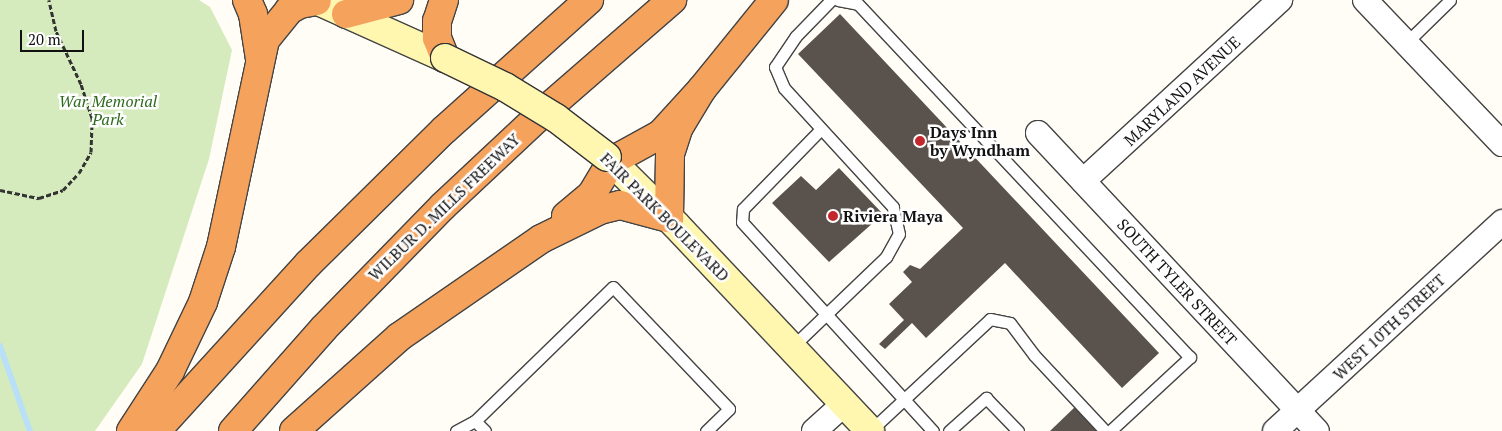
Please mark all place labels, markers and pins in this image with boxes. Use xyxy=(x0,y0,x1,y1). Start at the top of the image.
place label: Days Inn by Wyndham xyxy=(930,122,1030,160)
marker: Days Inn by Wyndham xyxy=(914,135,926,147)
place label: Riviera Maya xyxy=(843,206,943,226)
marker: Riviera Maya xyxy=(827,210,839,222)

